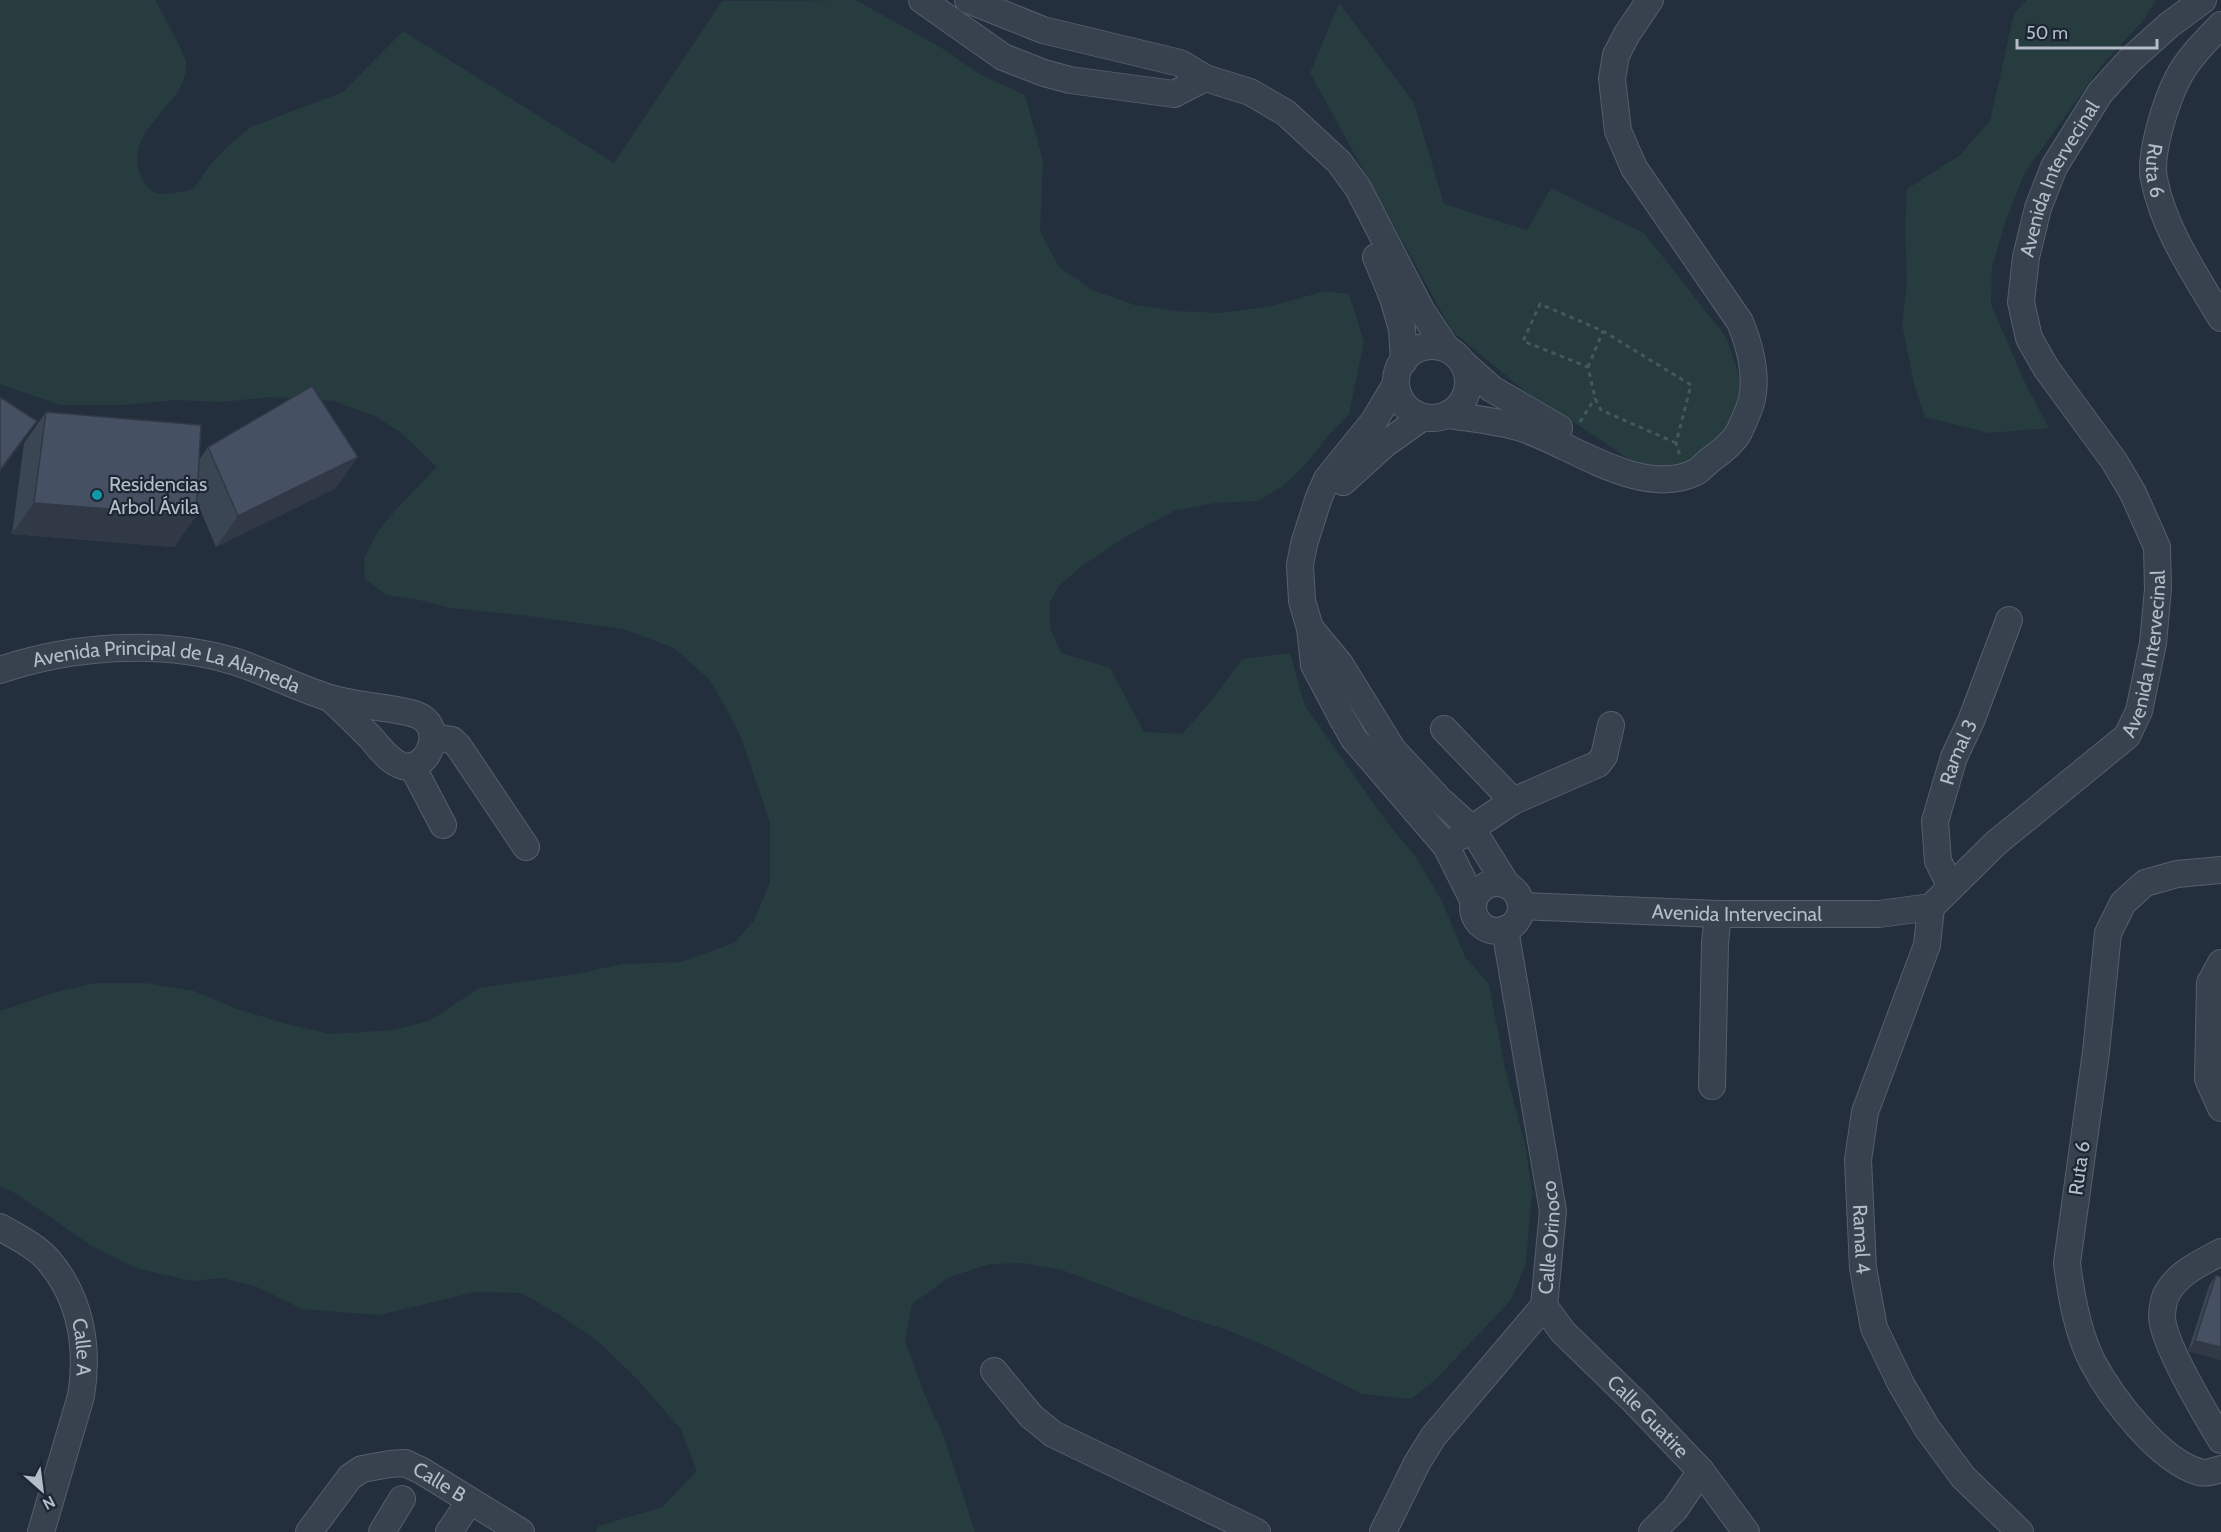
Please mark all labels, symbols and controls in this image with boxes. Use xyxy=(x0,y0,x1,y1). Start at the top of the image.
scale bar xyxy=(2017,12,2156,50)
text: 50 m xyxy=(2026,22,2068,44)
street label: Avenida Intervecinal xyxy=(2014,96,2105,260)
street label: Ruta 6 xyxy=(2141,142,2170,200)
place label: Residencias Arbol Ávila xyxy=(109,472,207,519)
marker: Residencias Arbol Ávila xyxy=(90,488,104,502)
street label: Avenida Intervecinal xyxy=(2116,570,2170,741)
street label: Avenida Principal de La Alameda xyxy=(30,636,304,698)
street label: Ramal 3 xyxy=(1934,715,1982,788)
street label: Avenida Intervecinal xyxy=(1651,899,1822,926)
street label: Ruta 6 xyxy=(2063,1139,2095,1197)
street label: Calle Orinoco xyxy=(1533,1179,1565,1295)
street label: Ramal 4 xyxy=(1848,1204,1876,1276)
street label: Calle A xyxy=(67,1316,96,1377)
street label: Calle Guatire xyxy=(1602,1370,1694,1463)
street label: Calle B xyxy=(409,1457,471,1507)
north arrow xyxy=(12,1460,72,1520)
text: N xyxy=(39,1492,58,1514)

